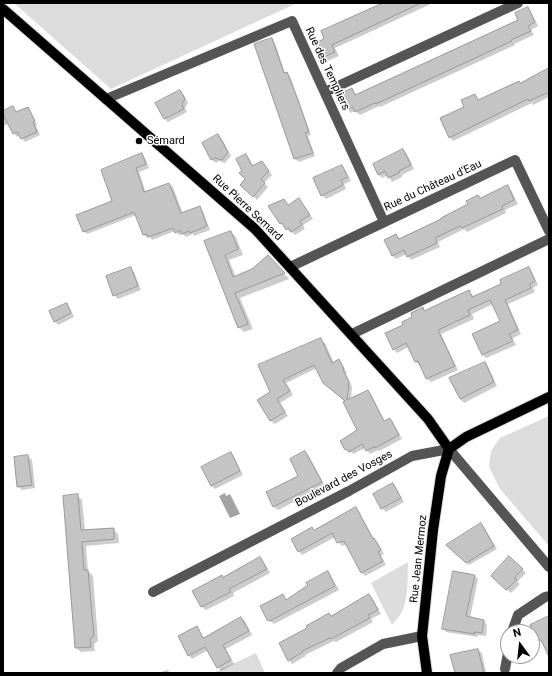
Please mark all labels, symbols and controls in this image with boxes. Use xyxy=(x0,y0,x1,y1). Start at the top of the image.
street label: Rue des Templiers xyxy=(302,25,352,113)
place label: Sémard xyxy=(147,134,185,148)
marker: Sémard xyxy=(134,136,144,146)
street label: Rue du Château d'Eau xyxy=(382,158,484,214)
street label: Rue Pierre Semard xyxy=(209,172,285,244)
street label: Boulevard des Vosges xyxy=(293,448,395,510)
street label: Rue Jean Mermoz xyxy=(408,514,430,604)
north arrow xyxy=(500,624,540,664)
text: N xyxy=(512,626,522,640)

